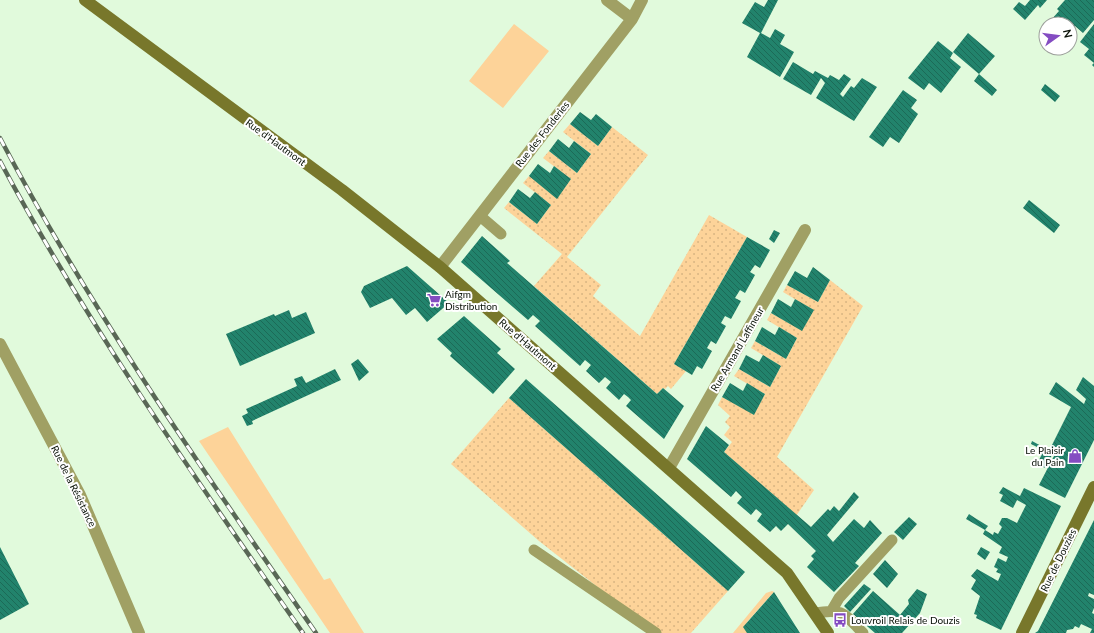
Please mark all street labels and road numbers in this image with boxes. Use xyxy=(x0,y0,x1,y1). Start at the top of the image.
street label: Rue des Fonderies xyxy=(513,99,571,169)
street label: Rue d'Hautmont xyxy=(243,116,309,168)
street label: Rue Armand Laffineur xyxy=(708,304,766,393)
street label: Rue d'Hautmont xyxy=(497,316,559,372)
street label: Rue de la Résistance xyxy=(49,443,99,529)
street label: Rue de Douzies xyxy=(1038,527,1078,593)

